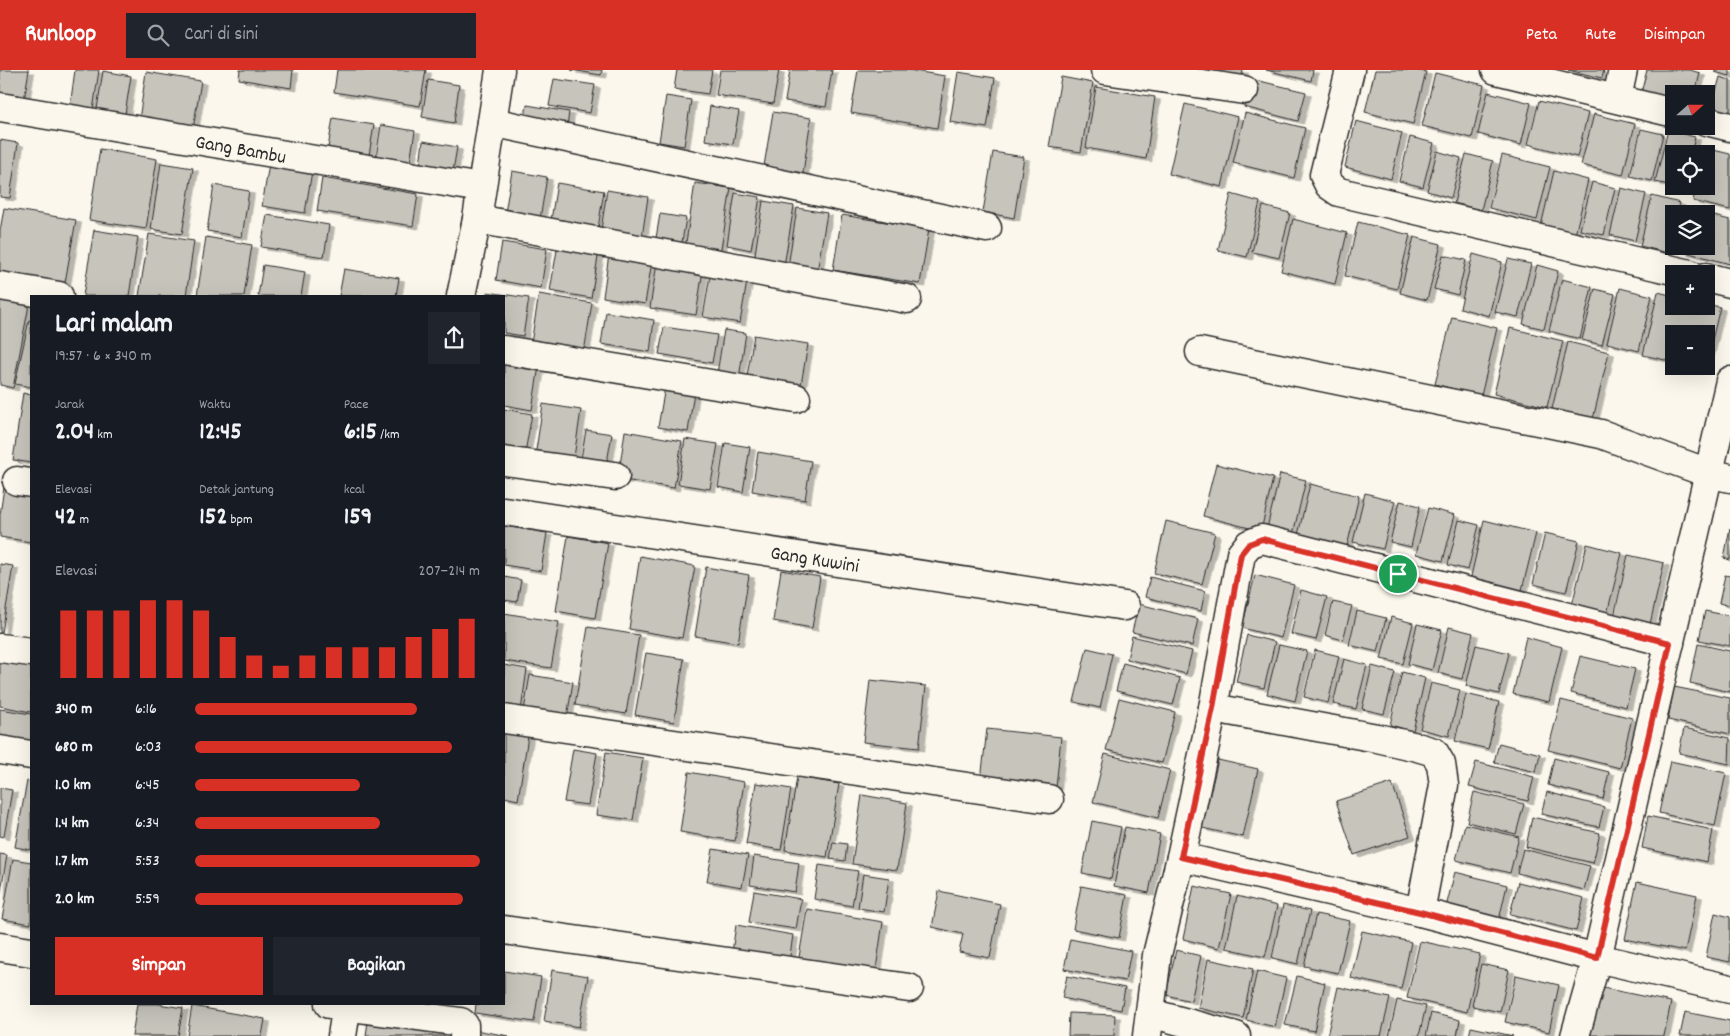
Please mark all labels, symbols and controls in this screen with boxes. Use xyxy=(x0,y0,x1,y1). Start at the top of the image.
search box xyxy=(126,13,476,58)
text: Runloop xyxy=(25,18,96,52)
icon: search xyxy=(144,21,172,49)
text: Cari di sini xyxy=(184,22,258,49)
text: Peta xyxy=(1526,23,1557,48)
text: Rute xyxy=(1585,23,1616,48)
text: Disimpan xyxy=(1644,23,1705,48)
north arrow xyxy=(1665,85,1715,135)
map controls xyxy=(1665,85,1715,375)
street label: Gang Bambu xyxy=(193,129,288,173)
button: locate xyxy=(1665,145,1715,195)
button: layers xyxy=(1665,205,1715,255)
button: + xyxy=(1665,265,1715,315)
text: Lari malam xyxy=(55,306,173,346)
button: share xyxy=(428,312,480,364)
button: − xyxy=(1665,325,1715,375)
text: 19:57 · 6 × 340 m xyxy=(55,345,152,368)
text: Jarak xyxy=(55,395,84,415)
text: Waktu xyxy=(199,395,231,415)
text: Pace xyxy=(344,395,368,415)
text: 2.04 xyxy=(55,415,94,451)
text: 12:45 xyxy=(199,415,242,451)
text: 6:15 xyxy=(344,415,377,451)
text: km xyxy=(94,425,113,445)
text: /km xyxy=(377,425,400,445)
text: Elevasi xyxy=(55,480,92,500)
text: Detak jantung xyxy=(199,480,274,500)
text: kcal xyxy=(344,480,365,500)
text: 42 xyxy=(55,500,76,536)
text: 152 xyxy=(199,500,227,536)
text: 159 xyxy=(344,500,372,536)
text: m xyxy=(76,510,89,530)
text: bpm xyxy=(227,510,253,530)
street label: Gang Kuwini xyxy=(768,540,861,582)
pin xyxy=(1377,553,1419,595)
text: Elevasi xyxy=(55,560,97,583)
text: 207–214 m xyxy=(418,560,480,583)
icon: arrive xyxy=(1384,560,1412,588)
text: 340 m xyxy=(55,698,92,721)
text: 6:16 xyxy=(135,698,157,721)
text: 680 m xyxy=(55,736,93,759)
text: 6:03 xyxy=(135,736,161,759)
text: 1.0 km xyxy=(55,774,91,797)
text: 6:45 xyxy=(135,774,160,797)
text: 1.4 km xyxy=(55,812,89,835)
text: 6:34 xyxy=(135,812,159,835)
text: 1.7 km xyxy=(55,850,89,873)
text: 5:53 xyxy=(135,850,160,873)
text: 2.0 km xyxy=(55,888,95,911)
text: 5:59 xyxy=(135,888,160,911)
button: Simpan xyxy=(55,937,263,995)
button: Bagikan xyxy=(273,937,480,995)

